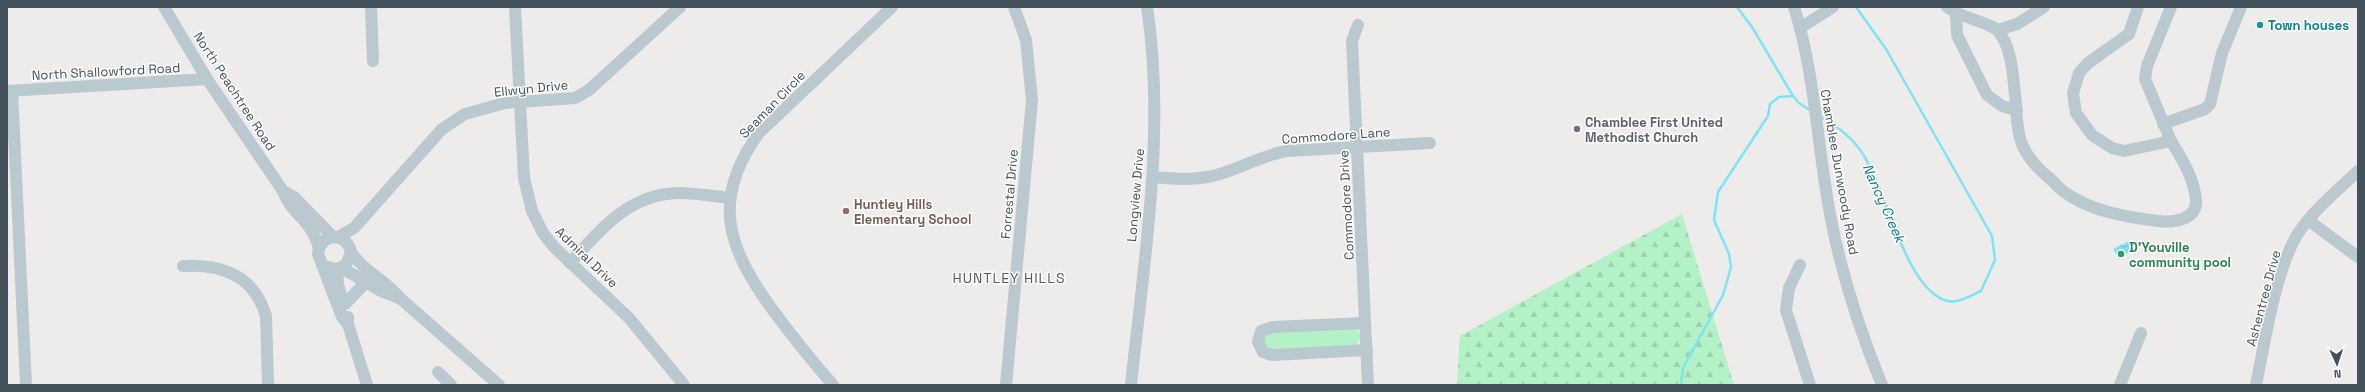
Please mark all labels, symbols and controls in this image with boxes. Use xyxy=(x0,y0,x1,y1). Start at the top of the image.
place label: Town houses xyxy=(2268,17,2349,34)
marker: Town houses xyxy=(2255,20,2265,30)
street label: North Peachtree Road xyxy=(190,29,279,154)
street label: North Shallowford Road xyxy=(31,59,181,84)
street label: Seaman Circle xyxy=(736,67,809,142)
street label: Ellwyn Drive xyxy=(493,76,569,101)
street label: Chamblee Dunwoody Road xyxy=(1817,88,1862,256)
place label: Chamblee First United Methodist Church xyxy=(1585,114,1723,146)
street label: Commodore Lane xyxy=(1281,123,1391,148)
marker: Chamblee First United Methodist Church xyxy=(1572,124,1582,134)
street label: Longview Drive xyxy=(1123,147,1148,243)
street label: Forrestal Drive xyxy=(997,148,1022,240)
street label: Commodore Drive xyxy=(1335,150,1358,260)
water label: Nancy Creek xyxy=(1859,161,1910,247)
place label: Huntley Hills Elementary School xyxy=(854,196,971,228)
marker: Huntley Hills Elementary School xyxy=(841,206,851,216)
street label: Admiral Drive xyxy=(552,223,622,292)
place label: D'Youville community pool xyxy=(2129,239,2231,271)
street label: Ashentree Drive xyxy=(2242,248,2285,348)
marker: D'Youville community pool xyxy=(2116,249,2126,259)
district label: HUNTLEY HILLS xyxy=(953,269,1066,287)
north arrow xyxy=(2317,344,2357,384)
text: N xyxy=(2333,367,2342,381)

